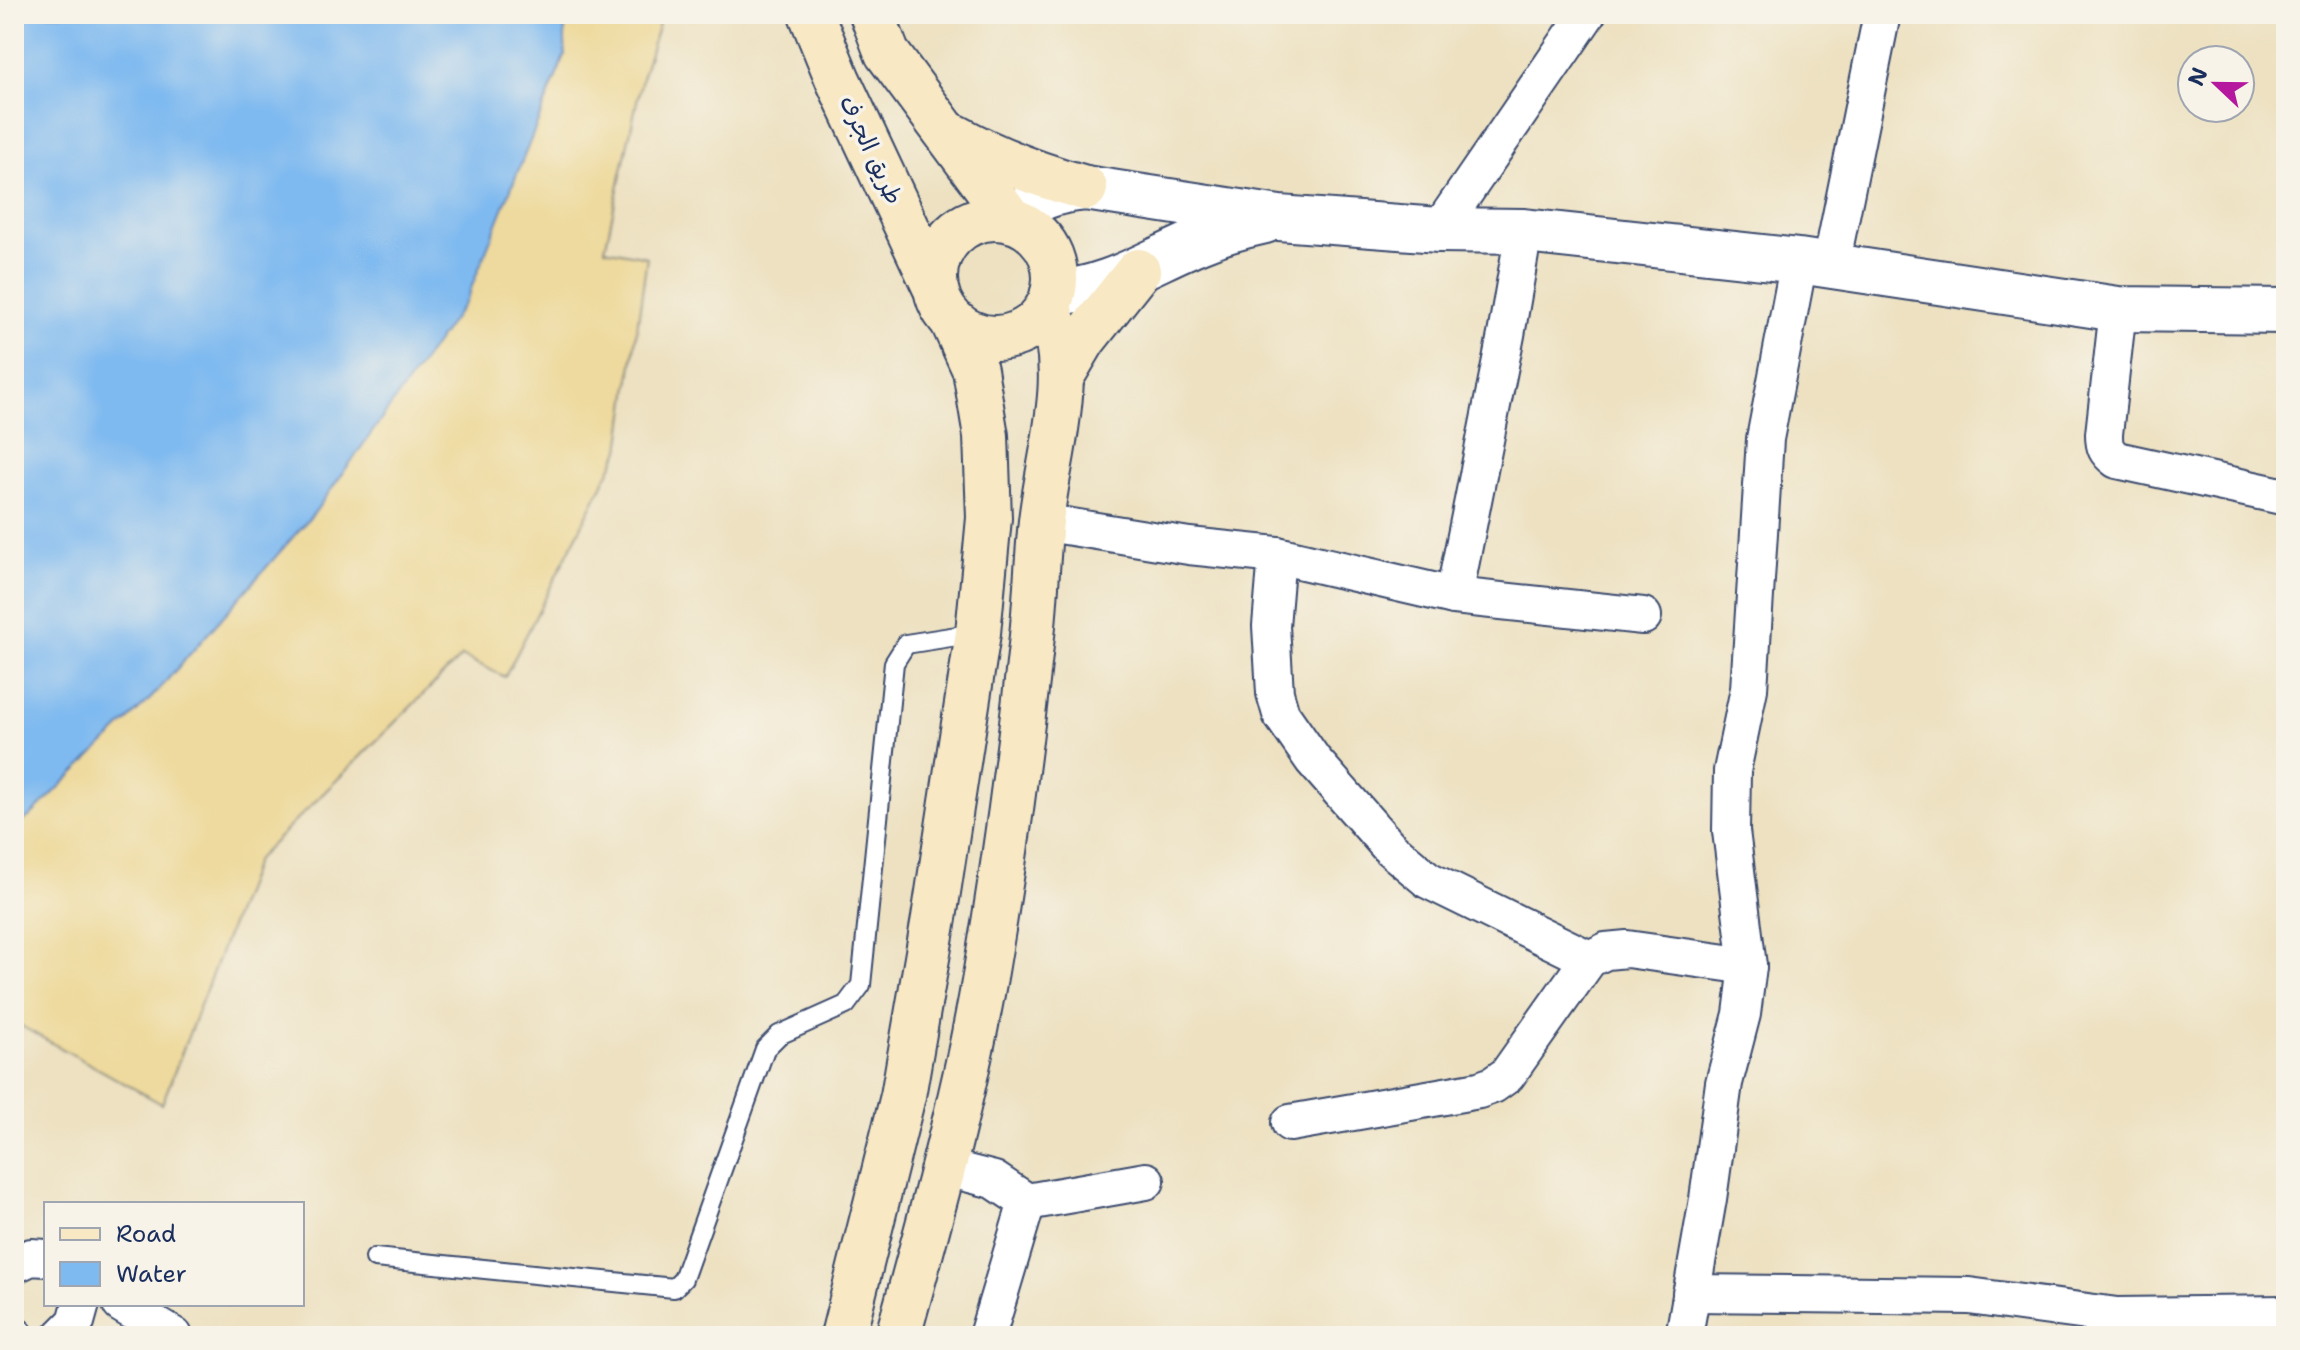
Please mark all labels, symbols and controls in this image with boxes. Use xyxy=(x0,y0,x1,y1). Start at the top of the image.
north arrow xyxy=(2176,44,2256,124)
text: N xyxy=(2181,63,2215,90)
street label: طريق الجرف xyxy=(832,90,910,210)
legend xyxy=(44,1202,304,1306)
text: Road xyxy=(116,1218,176,1250)
text: Water xyxy=(116,1258,187,1290)

